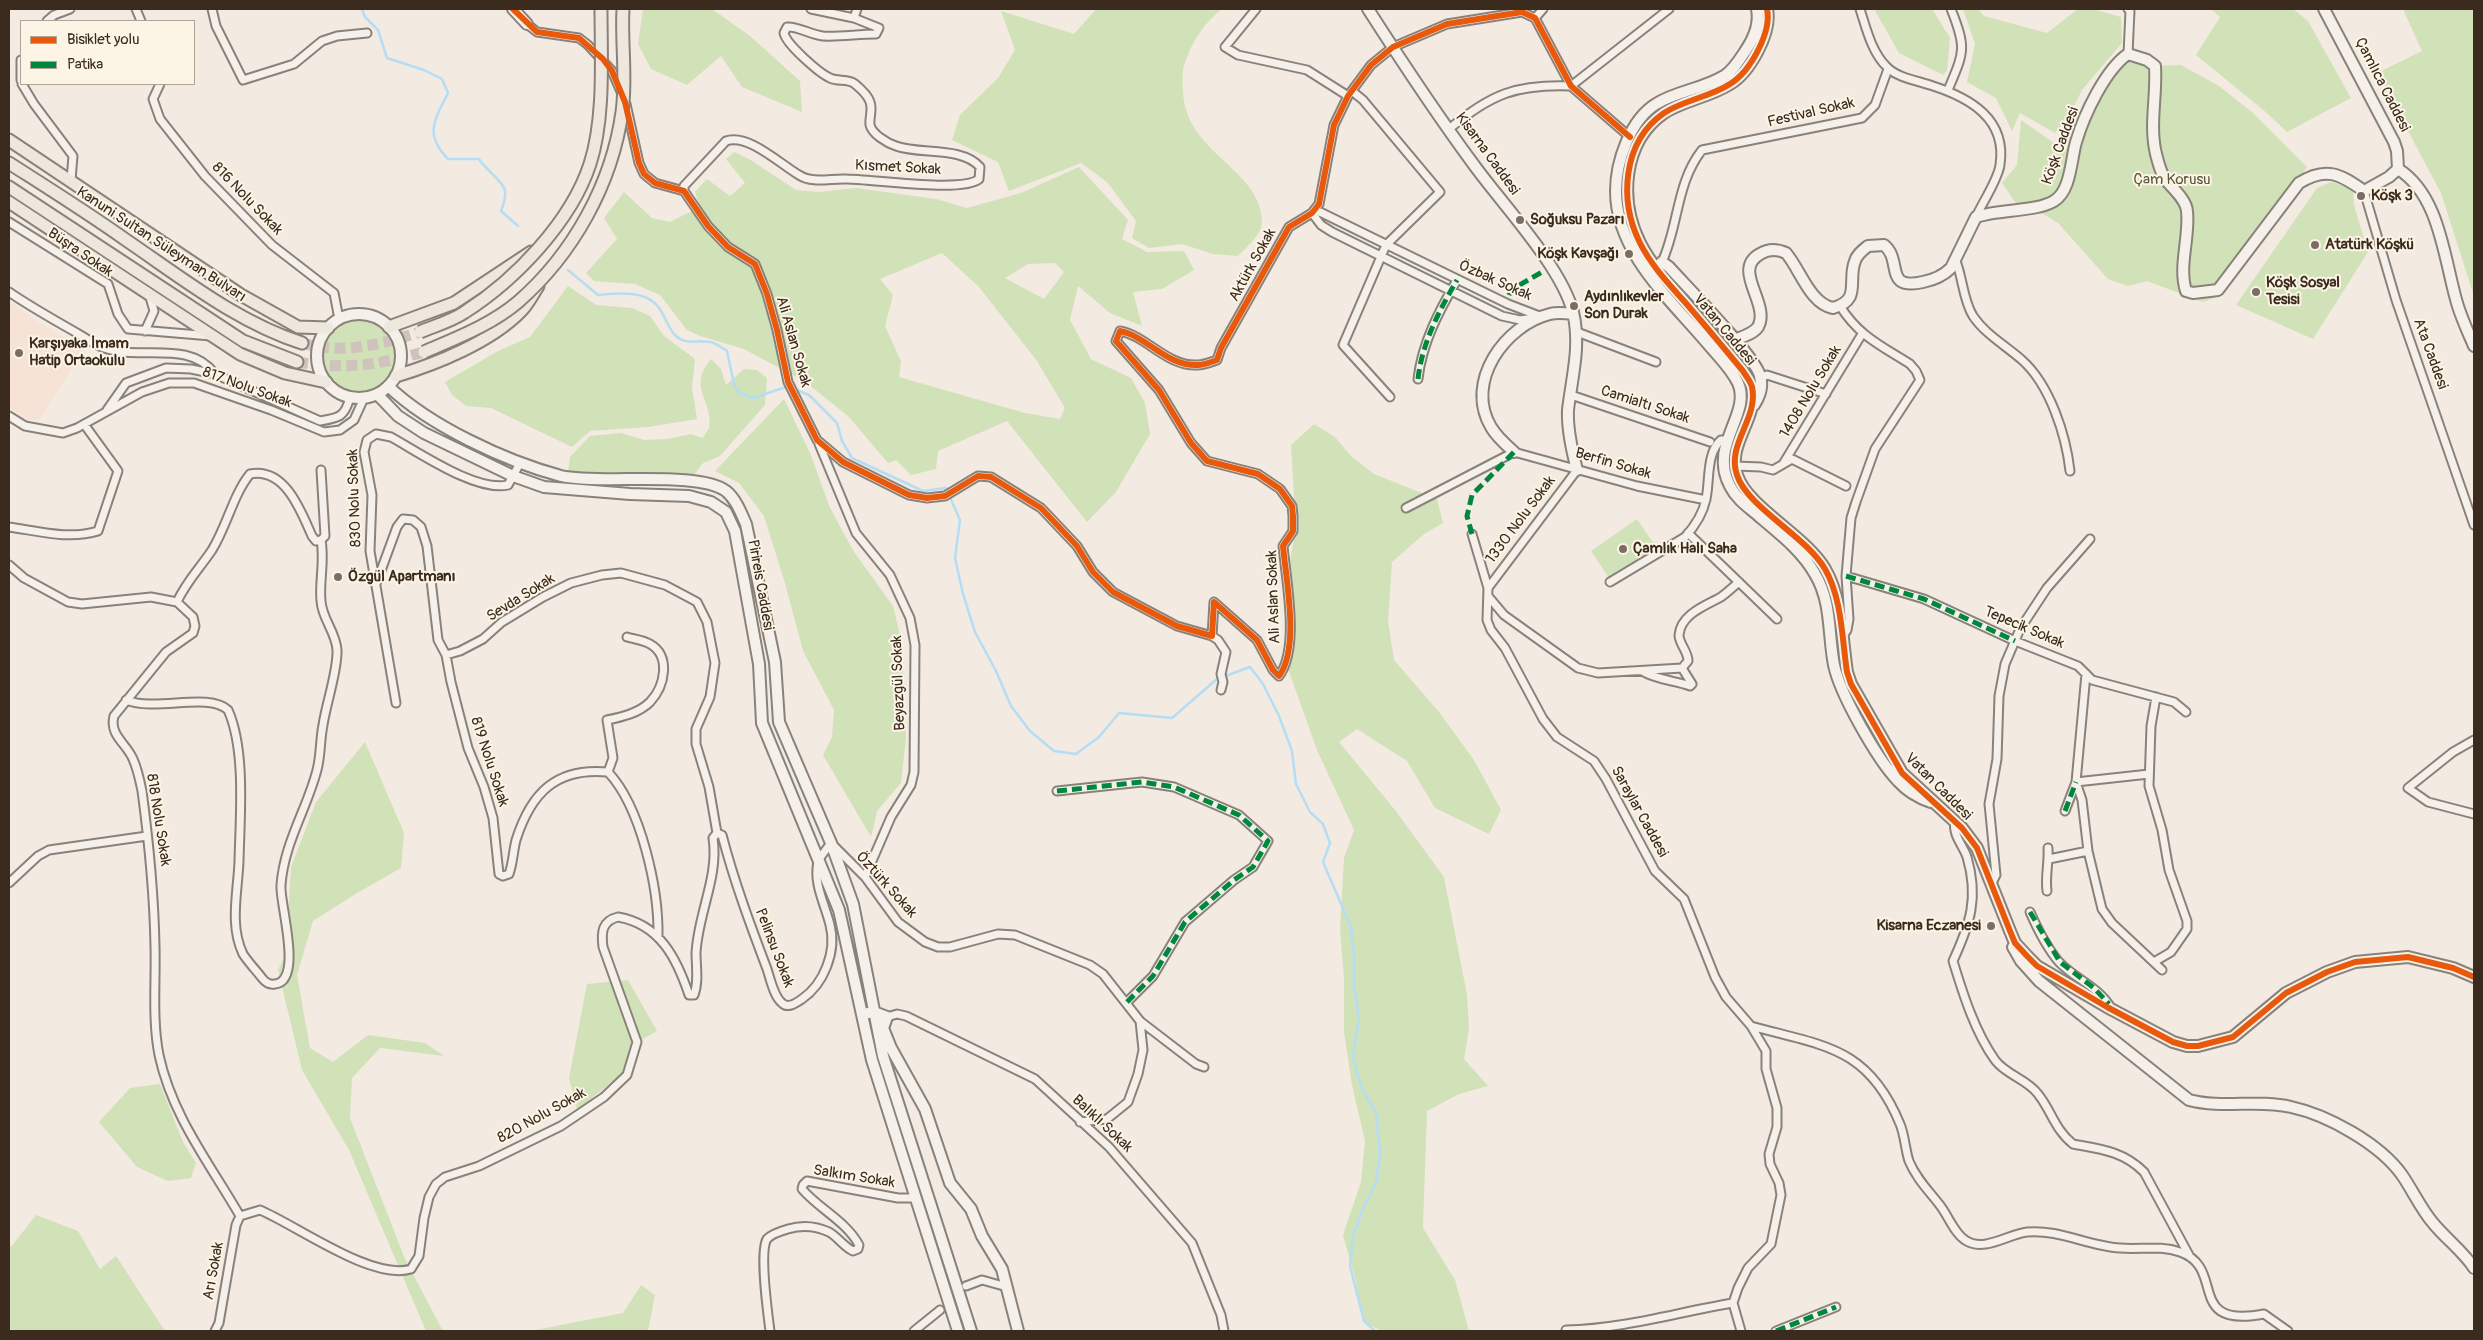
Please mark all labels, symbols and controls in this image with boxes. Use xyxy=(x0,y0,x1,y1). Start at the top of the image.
legend xyxy=(20,20,195,85)
text: Bisiklet yolu xyxy=(67,30,140,49)
street label: Çamlıca Caddesi xyxy=(2351,35,2413,135)
text: Patika xyxy=(67,55,103,74)
street label: Festival Sokak xyxy=(1766,94,1856,132)
street label: Köşk Caddesi xyxy=(2039,105,2083,187)
street label: Kisarna Caddesi xyxy=(1451,109,1523,199)
street label: Kısmet Sokak xyxy=(855,157,941,179)
street label: 816 Nolu Sokak xyxy=(208,159,286,239)
park label: Çam Korusu xyxy=(2134,171,2210,189)
street label: Kanuni Sultan Süleyman Bulvarı xyxy=(73,183,249,307)
place label: Köşk 3 xyxy=(2371,187,2413,205)
marker: Köşk 3 xyxy=(2355,190,2367,202)
place label: Soğuksu Pazarı xyxy=(1530,211,1624,229)
marker: Soğuksu Pazarı xyxy=(1514,214,1526,226)
street label: Büşra Sokak xyxy=(44,225,116,281)
street label: Aktürk Sokak xyxy=(1226,225,1280,305)
place label: Atatürk Köşkü xyxy=(2325,236,2414,254)
marker: Atatürk Köşkü xyxy=(2309,239,2321,251)
place label: Köşk Kavşağı xyxy=(1537,245,1619,263)
marker: Köşk Kavşağı xyxy=(1623,248,1635,260)
street label: Özbak Sokak xyxy=(1456,257,1534,305)
place label: Köşk Sosyal Tesisi xyxy=(2266,274,2340,309)
marker: Köşk Sosyal Tesisi xyxy=(2250,286,2262,298)
place label: Aydınlıkevler Son Durak xyxy=(1584,288,1664,323)
street label: Vatan Caddesi xyxy=(1689,291,1759,369)
street label: Ali Aslan Sokak xyxy=(771,294,815,390)
marker: Aydınlıkevler Son Durak xyxy=(1568,300,1580,312)
street label: Ata Caddesi xyxy=(2409,316,2451,392)
place label: Karşıyaka İmam Hatip Ortaokulu xyxy=(29,335,129,370)
street label: 1408 Nolu Sokak xyxy=(1776,343,1846,441)
marker: Karşıyaka İmam Hatip Ortaokulu xyxy=(13,347,25,359)
street label: 817 Nolu Sokak xyxy=(200,364,294,412)
street label: Camialtı Sokak xyxy=(1598,382,1692,428)
street label: Berfin Sokak xyxy=(1573,445,1653,483)
street label: 830 Nolu Sokak xyxy=(344,449,366,547)
street label: 1330 Nolu Sokak xyxy=(1482,473,1560,567)
street label: Pirireis Caddesi xyxy=(743,538,777,632)
place label: Çamlık Halı Saha xyxy=(1633,540,1737,558)
marker: Çamlık Halı Saha xyxy=(1617,543,1629,555)
street label: Ali Aslan Sokak xyxy=(1263,550,1285,644)
place label: Özgül Apartmanı xyxy=(348,568,456,586)
street label: Sevda Sokak xyxy=(484,570,558,626)
marker: Özgül Apartmanı xyxy=(332,571,344,583)
street label: Tepecik Sokak xyxy=(1981,603,2067,653)
street label: Beyazgül Sokak xyxy=(888,635,910,731)
street label: 819 Nolu Sokak xyxy=(466,715,512,809)
street label: Vatan Caddesi xyxy=(1901,750,1975,824)
street label: Saraylar Caddesi xyxy=(1607,763,1671,861)
street label: 818 Nolu Sokak xyxy=(142,773,174,867)
street label: Öztürk Sokak xyxy=(852,848,920,922)
street label: Pelinsu Sokak xyxy=(751,906,797,990)
place label: Kisarna Eczanesi xyxy=(1877,917,1981,935)
marker: Kisarna Eczanesi xyxy=(1985,920,1997,932)
street label: 820 Nolu Sokak xyxy=(495,1084,589,1148)
street label: Balıklı Sokak xyxy=(1068,1091,1136,1157)
street label: Salkım Sokak xyxy=(812,1162,896,1192)
street label: Arı Sokak xyxy=(200,1241,228,1301)

